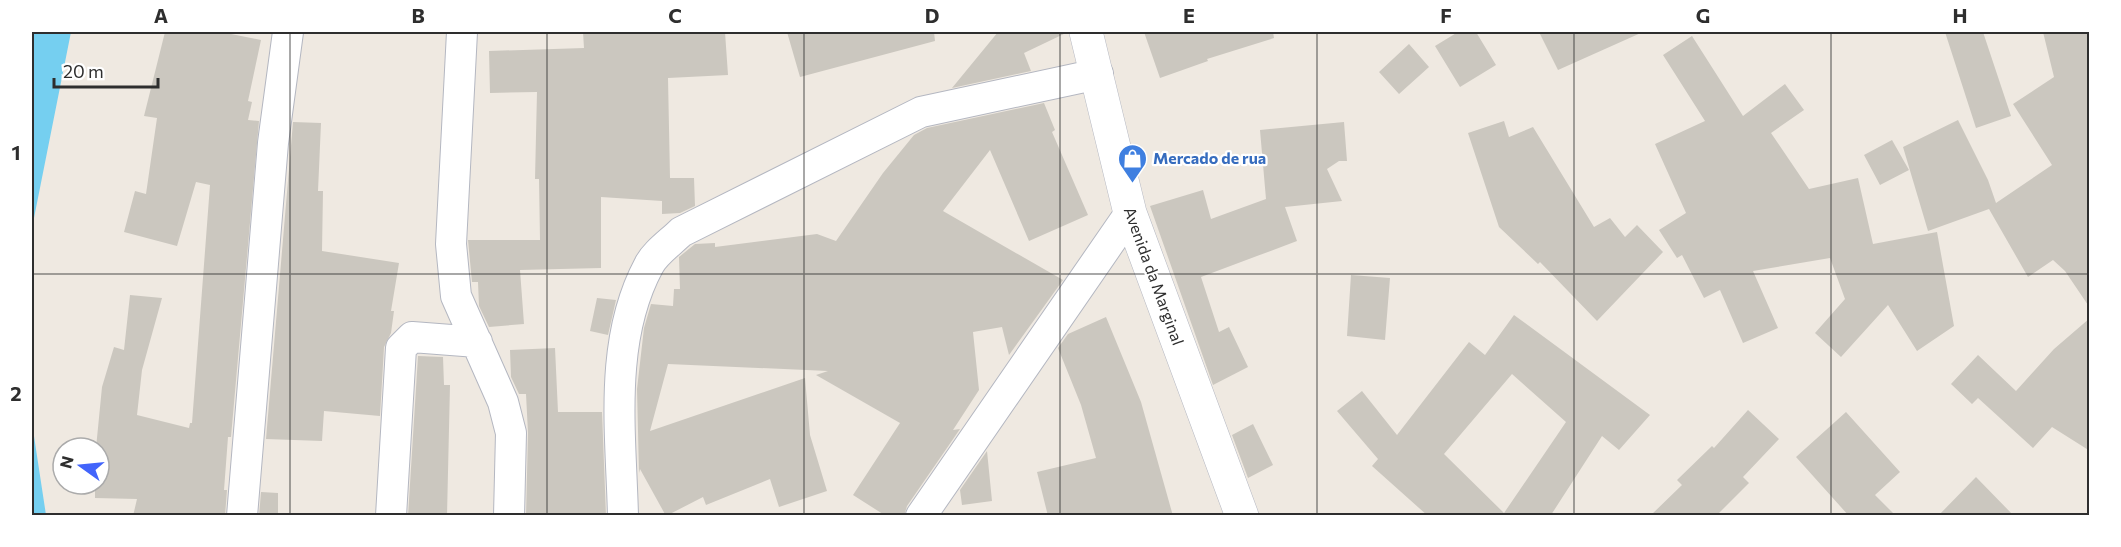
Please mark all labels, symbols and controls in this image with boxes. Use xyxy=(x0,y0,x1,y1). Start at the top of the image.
text: A xyxy=(154,3,168,27)
text: B xyxy=(411,3,425,27)
text: C xyxy=(668,3,682,27)
text: D xyxy=(925,3,939,27)
text: E xyxy=(1183,3,1195,27)
text: F xyxy=(1440,3,1452,27)
text: G xyxy=(1696,3,1710,27)
text: H xyxy=(1953,3,1968,27)
scale bar xyxy=(54,51,158,89)
text: 20 m xyxy=(63,60,104,82)
text: 1 xyxy=(11,140,21,164)
shop icon: Mercado de rua xyxy=(1116,142,1148,184)
place label: Mercado de rua xyxy=(1153,148,1266,167)
street label: Avenida da Marginal xyxy=(1121,204,1188,348)
text: 2 xyxy=(10,381,22,405)
north arrow xyxy=(51,436,111,496)
text: N xyxy=(55,454,77,470)

